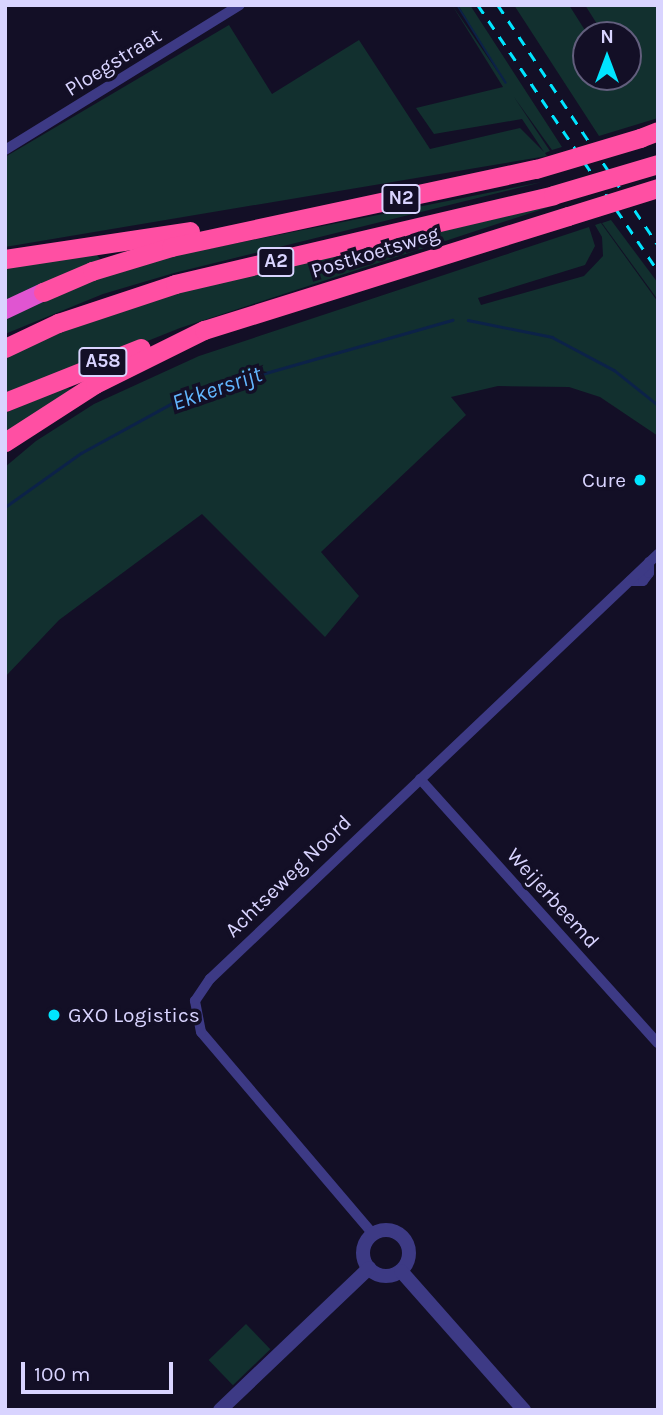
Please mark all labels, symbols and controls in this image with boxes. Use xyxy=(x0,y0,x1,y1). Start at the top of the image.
north arrow xyxy=(572,21,642,91)
street label: Ploegstraat xyxy=(60,22,166,102)
text: N xyxy=(600,26,614,48)
road number: N2 xyxy=(380,183,422,214)
street label: Postkoetsweg xyxy=(308,221,442,283)
road number: A2 xyxy=(257,246,295,278)
road number: A58 xyxy=(77,346,129,378)
water label: Ekkersrijt xyxy=(169,361,265,417)
place label: Cure xyxy=(582,467,626,493)
marker: Cure xyxy=(632,472,648,488)
street label: Achtseweg Noord xyxy=(220,809,356,943)
street label: Weijerbeemd xyxy=(501,843,605,953)
place label: GXO Logistics xyxy=(68,1002,200,1028)
marker: GXO Logistics xyxy=(46,1007,62,1023)
scale bar xyxy=(24,1348,177,1392)
text: 100 m xyxy=(34,1362,91,1386)

